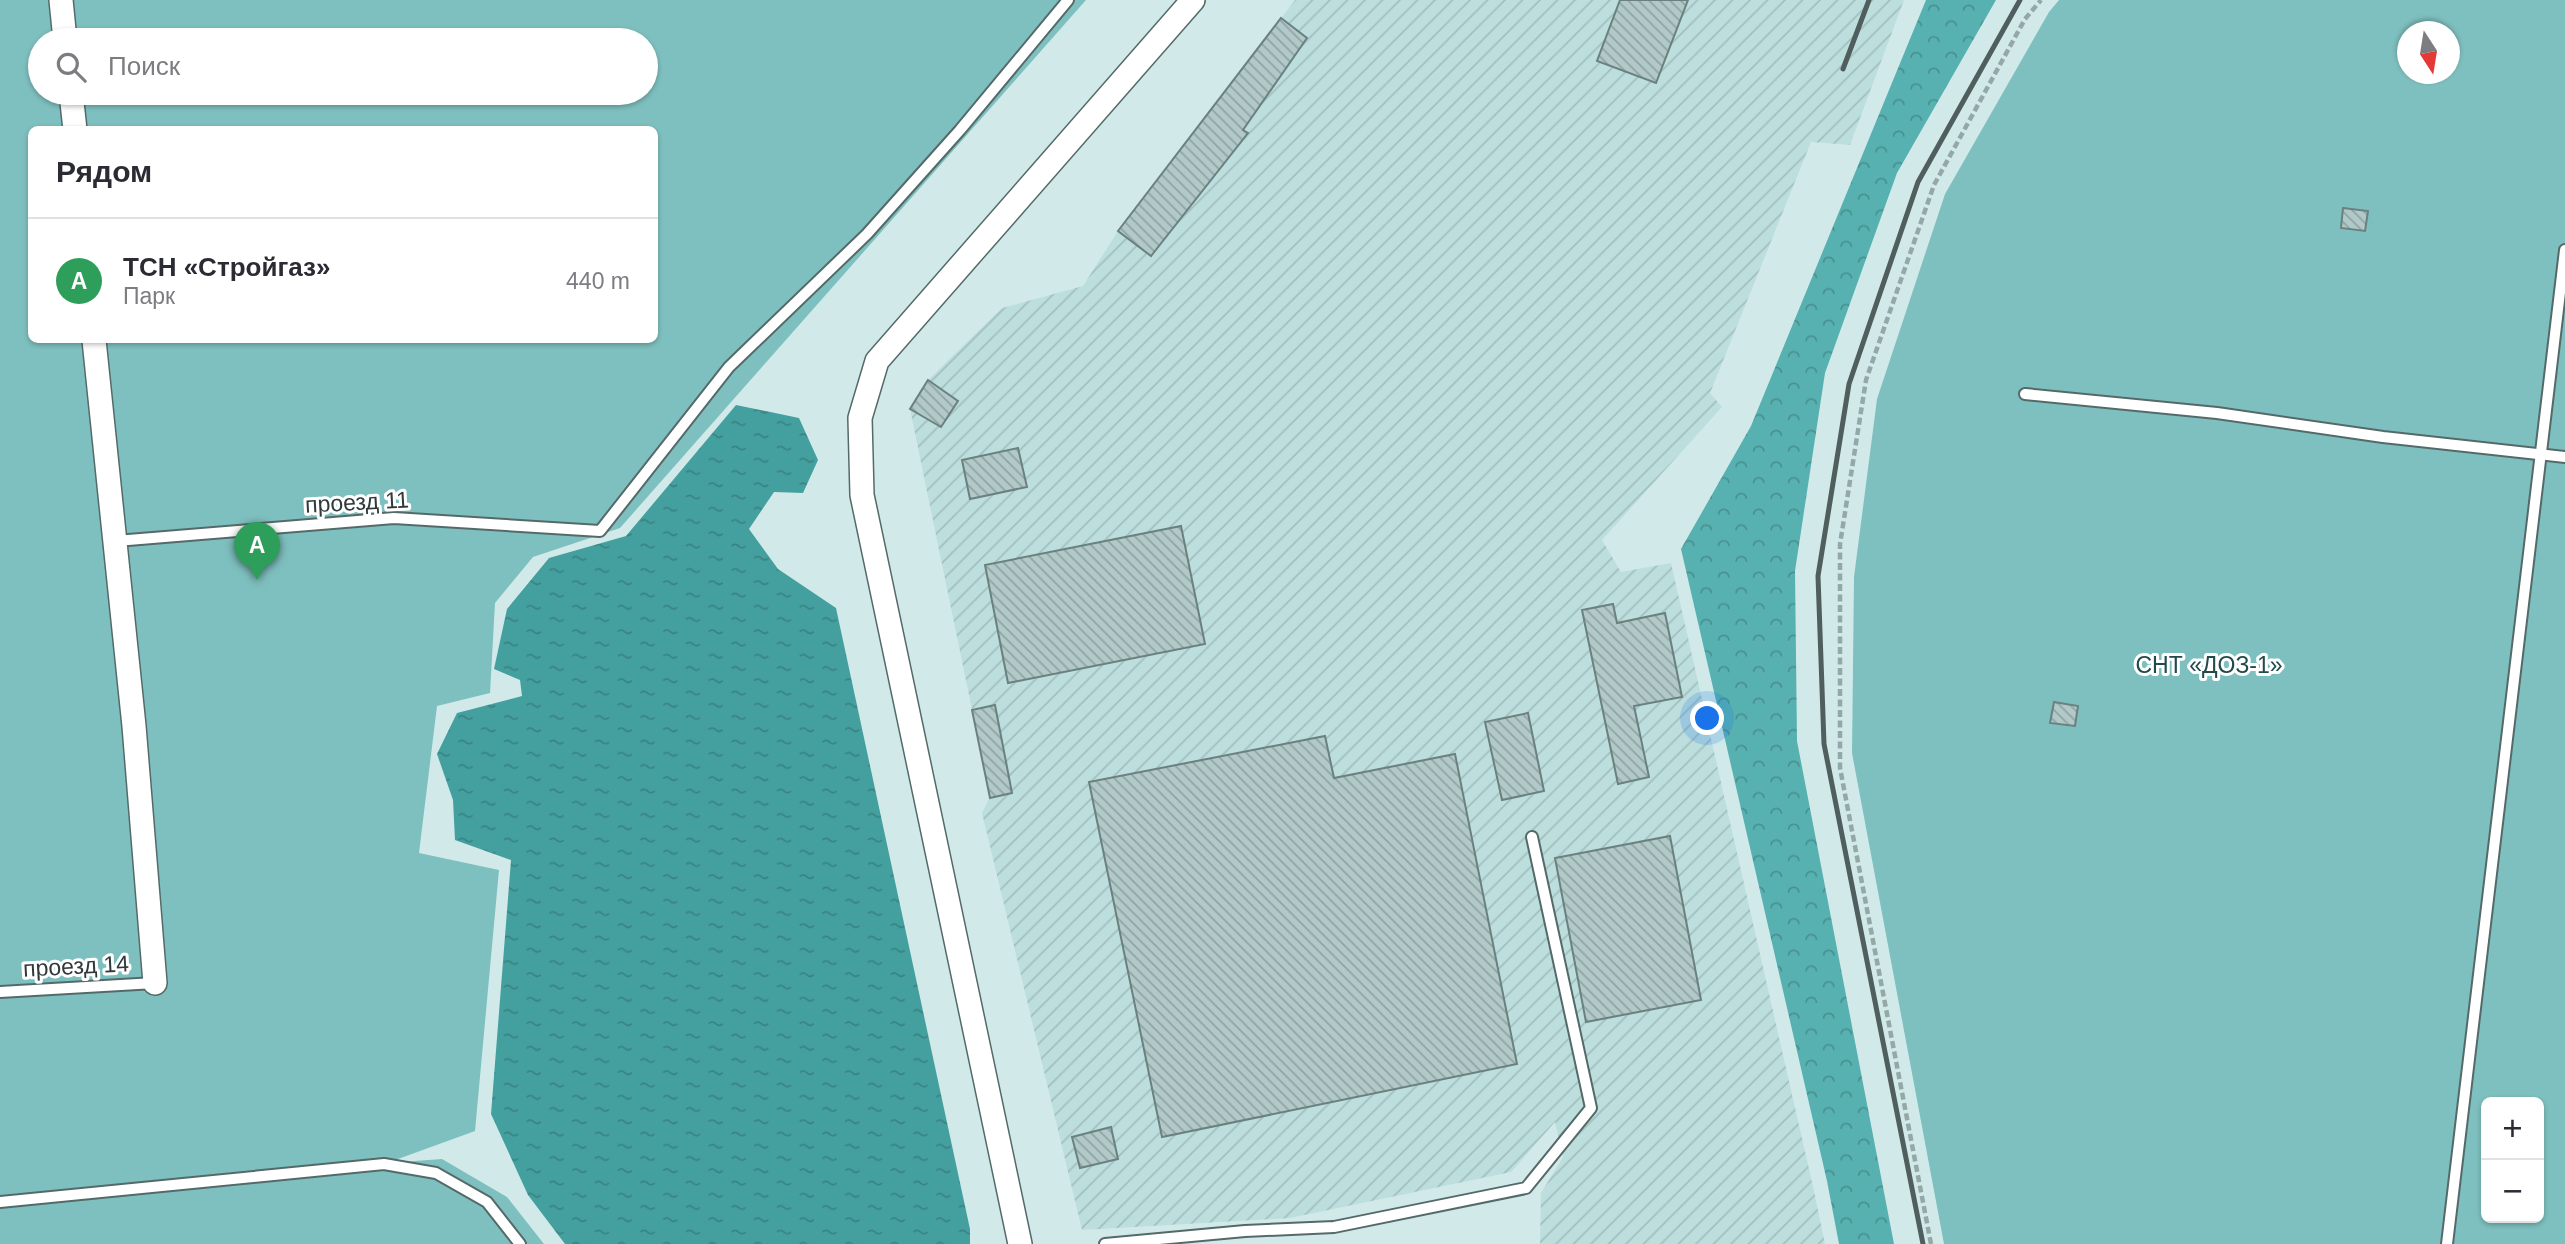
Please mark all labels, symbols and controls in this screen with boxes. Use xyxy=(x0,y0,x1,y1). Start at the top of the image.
north arrow xyxy=(2397,21,2460,84)
search box xyxy=(28,28,658,105)
icon: search xyxy=(52,48,90,86)
text: Поиск xyxy=(108,51,180,81)
text: Рядом xyxy=(56,155,152,188)
text: ТСН «Стройгаз» xyxy=(123,252,330,282)
text: A xyxy=(71,268,87,294)
text: 440 m xyxy=(566,268,630,294)
text: Парк xyxy=(123,283,175,309)
street label: проезд 11 xyxy=(304,486,410,518)
pin: A xyxy=(234,522,280,580)
park label: СНТ «ДОЗ-1» xyxy=(2135,652,2283,678)
your location xyxy=(1690,701,1724,735)
street label: проезд 14 xyxy=(23,950,130,982)
map controls xyxy=(2481,1097,2544,1223)
button: + xyxy=(2481,1097,2544,1160)
button: − xyxy=(2481,1160,2544,1223)

